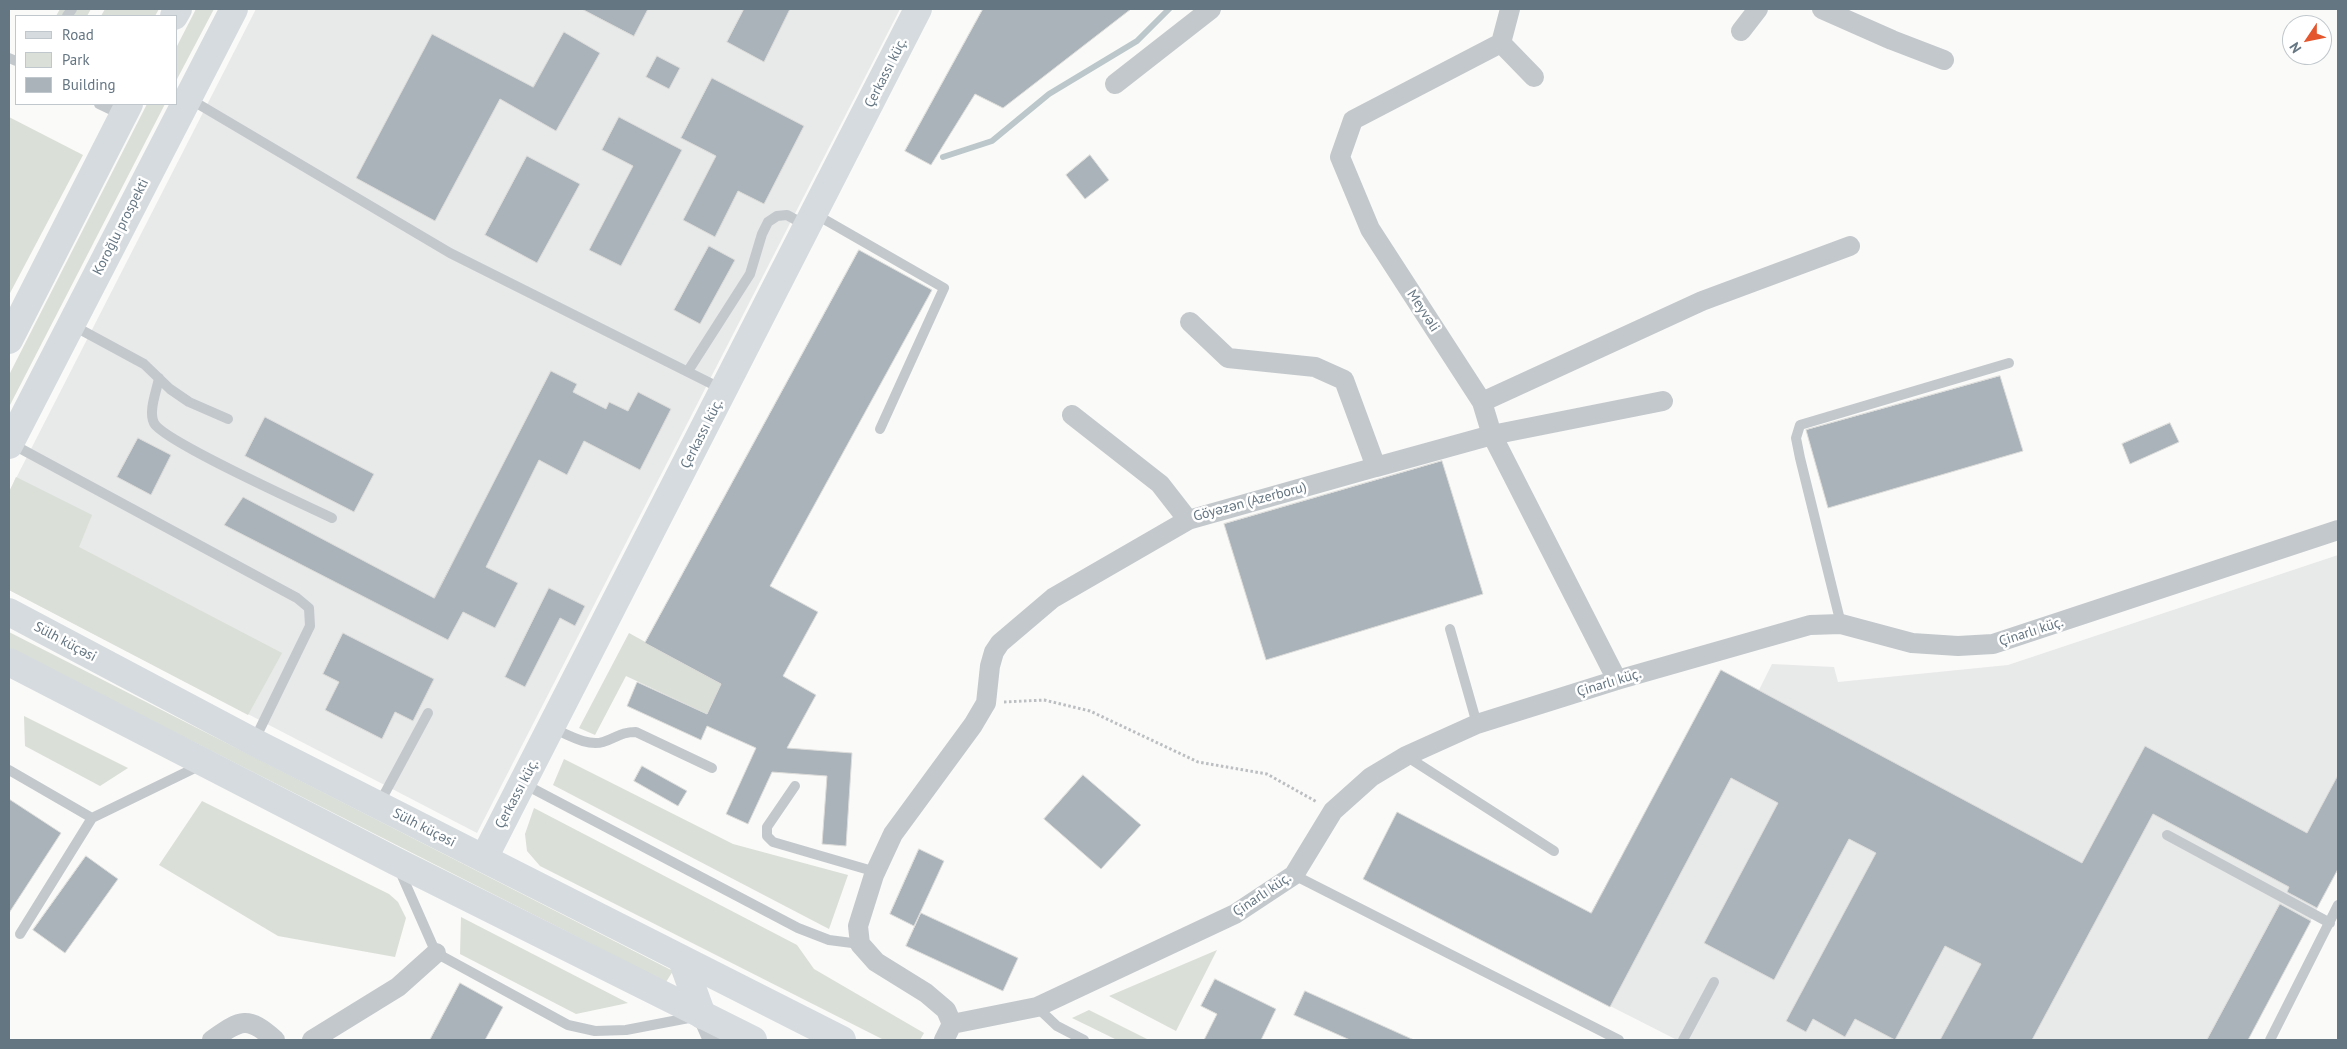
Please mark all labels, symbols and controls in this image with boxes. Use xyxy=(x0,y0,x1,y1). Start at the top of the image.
legend xyxy=(15,15,178,105)
north arrow xyxy=(2282,15,2332,65)
text: Road xyxy=(62,25,94,44)
street label: Çerkassı küç. xyxy=(861,35,911,111)
text: N xyxy=(2285,39,2305,57)
text: Park xyxy=(62,50,90,69)
text: Building xyxy=(62,75,116,94)
street label: Koroğlu prospekti xyxy=(89,176,153,278)
street label: Meyvəli xyxy=(1403,287,1443,335)
street label: Çerkassı küç. xyxy=(677,396,727,472)
street label: Göyəzən (Azerboru) xyxy=(1191,479,1309,525)
street label: Çinarlı küç. xyxy=(1997,614,2065,650)
street label: Sülh küçəsi xyxy=(31,619,99,665)
street label: Çinarlı küç. xyxy=(1575,665,1643,701)
street label: Çerkassı küç. xyxy=(492,757,542,831)
street label: Sülh küçəsi xyxy=(390,805,458,851)
street label: Çinarlı küç. xyxy=(1230,870,1294,920)

